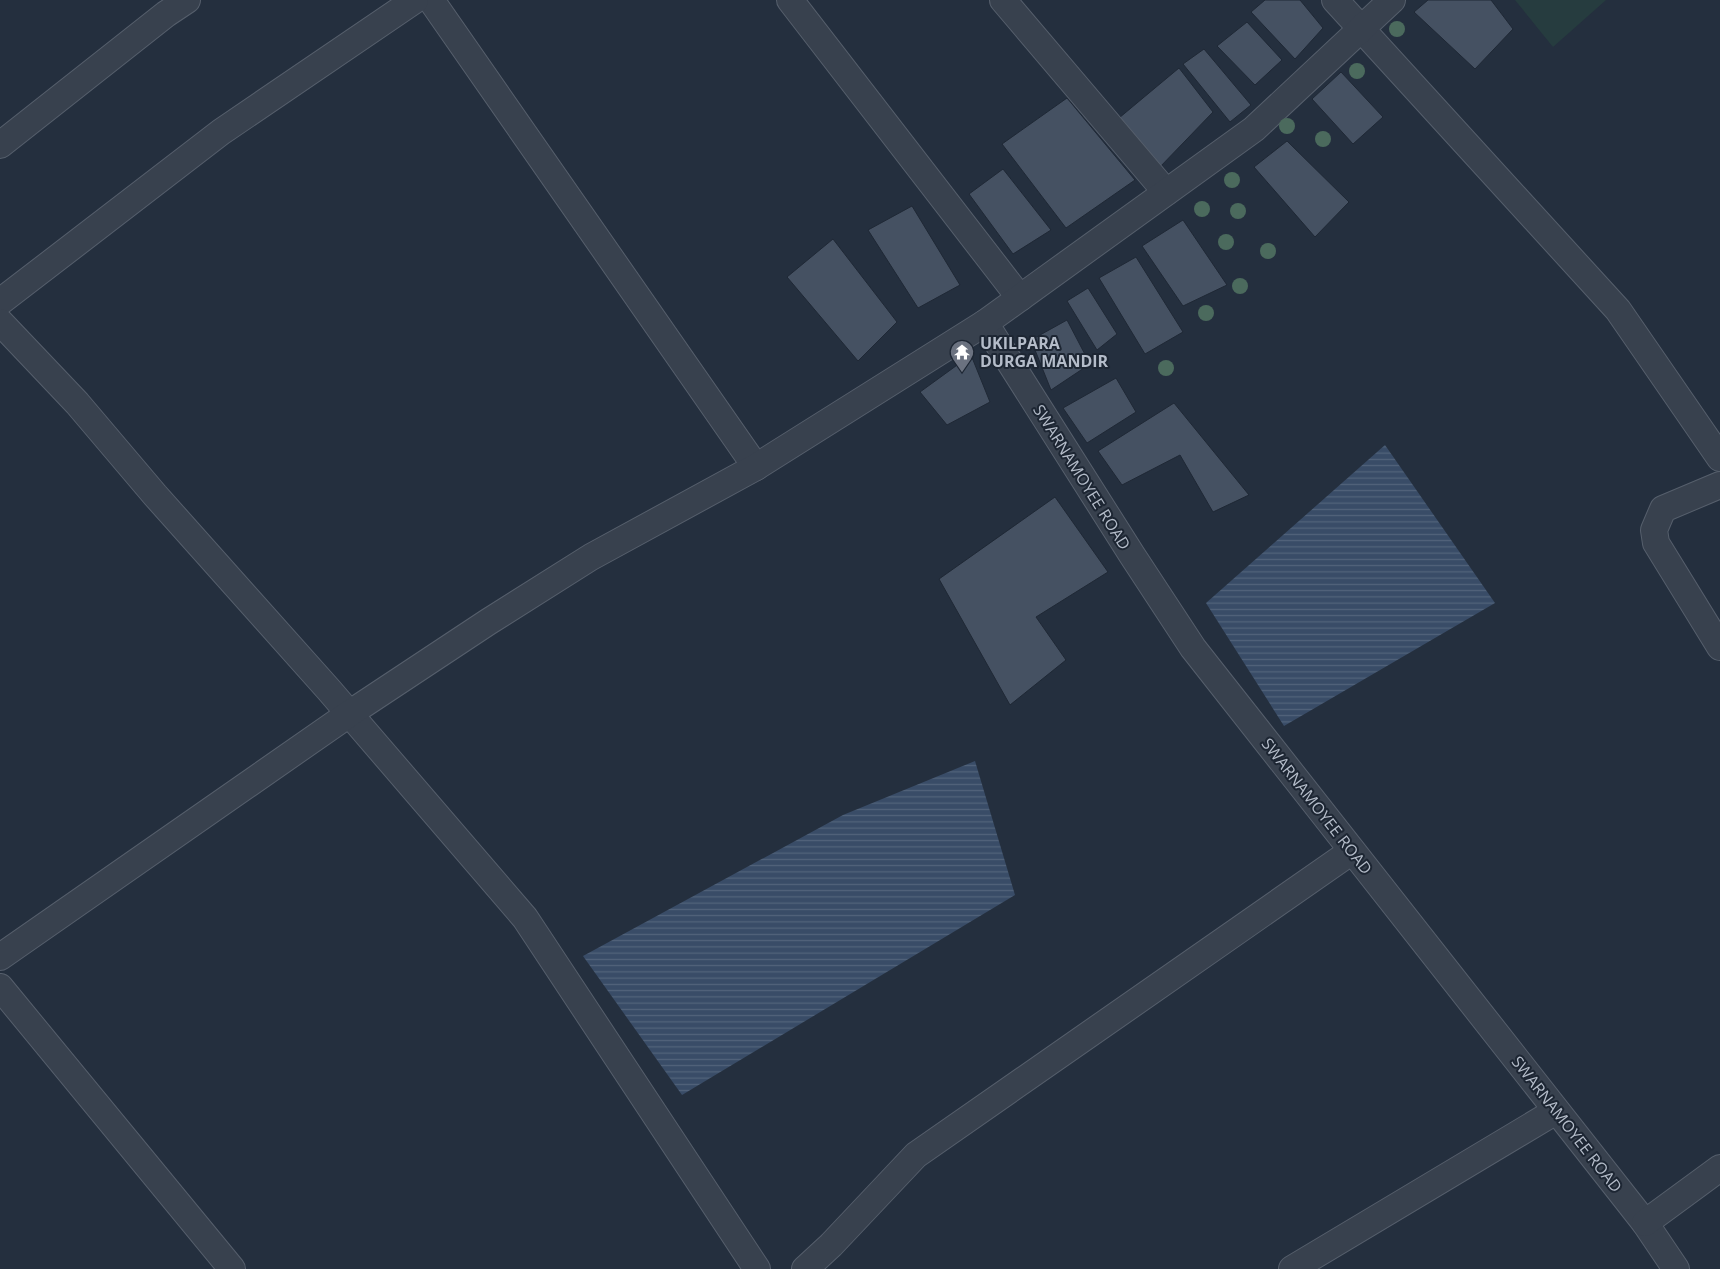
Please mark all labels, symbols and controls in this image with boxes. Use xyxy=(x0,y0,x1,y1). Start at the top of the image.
place label: UKILPARA DURGA MANDIR xyxy=(980,332,1109,372)
temple icon: UKILPARA DURGA MANDIR xyxy=(949,339,975,373)
street label: SWARNAMOYEE ROAD xyxy=(1028,400,1136,554)
street label: SWARNAMOYEE ROAD xyxy=(1257,733,1377,879)
street label: SWARNAMOYEE ROAD xyxy=(1507,1051,1627,1197)

